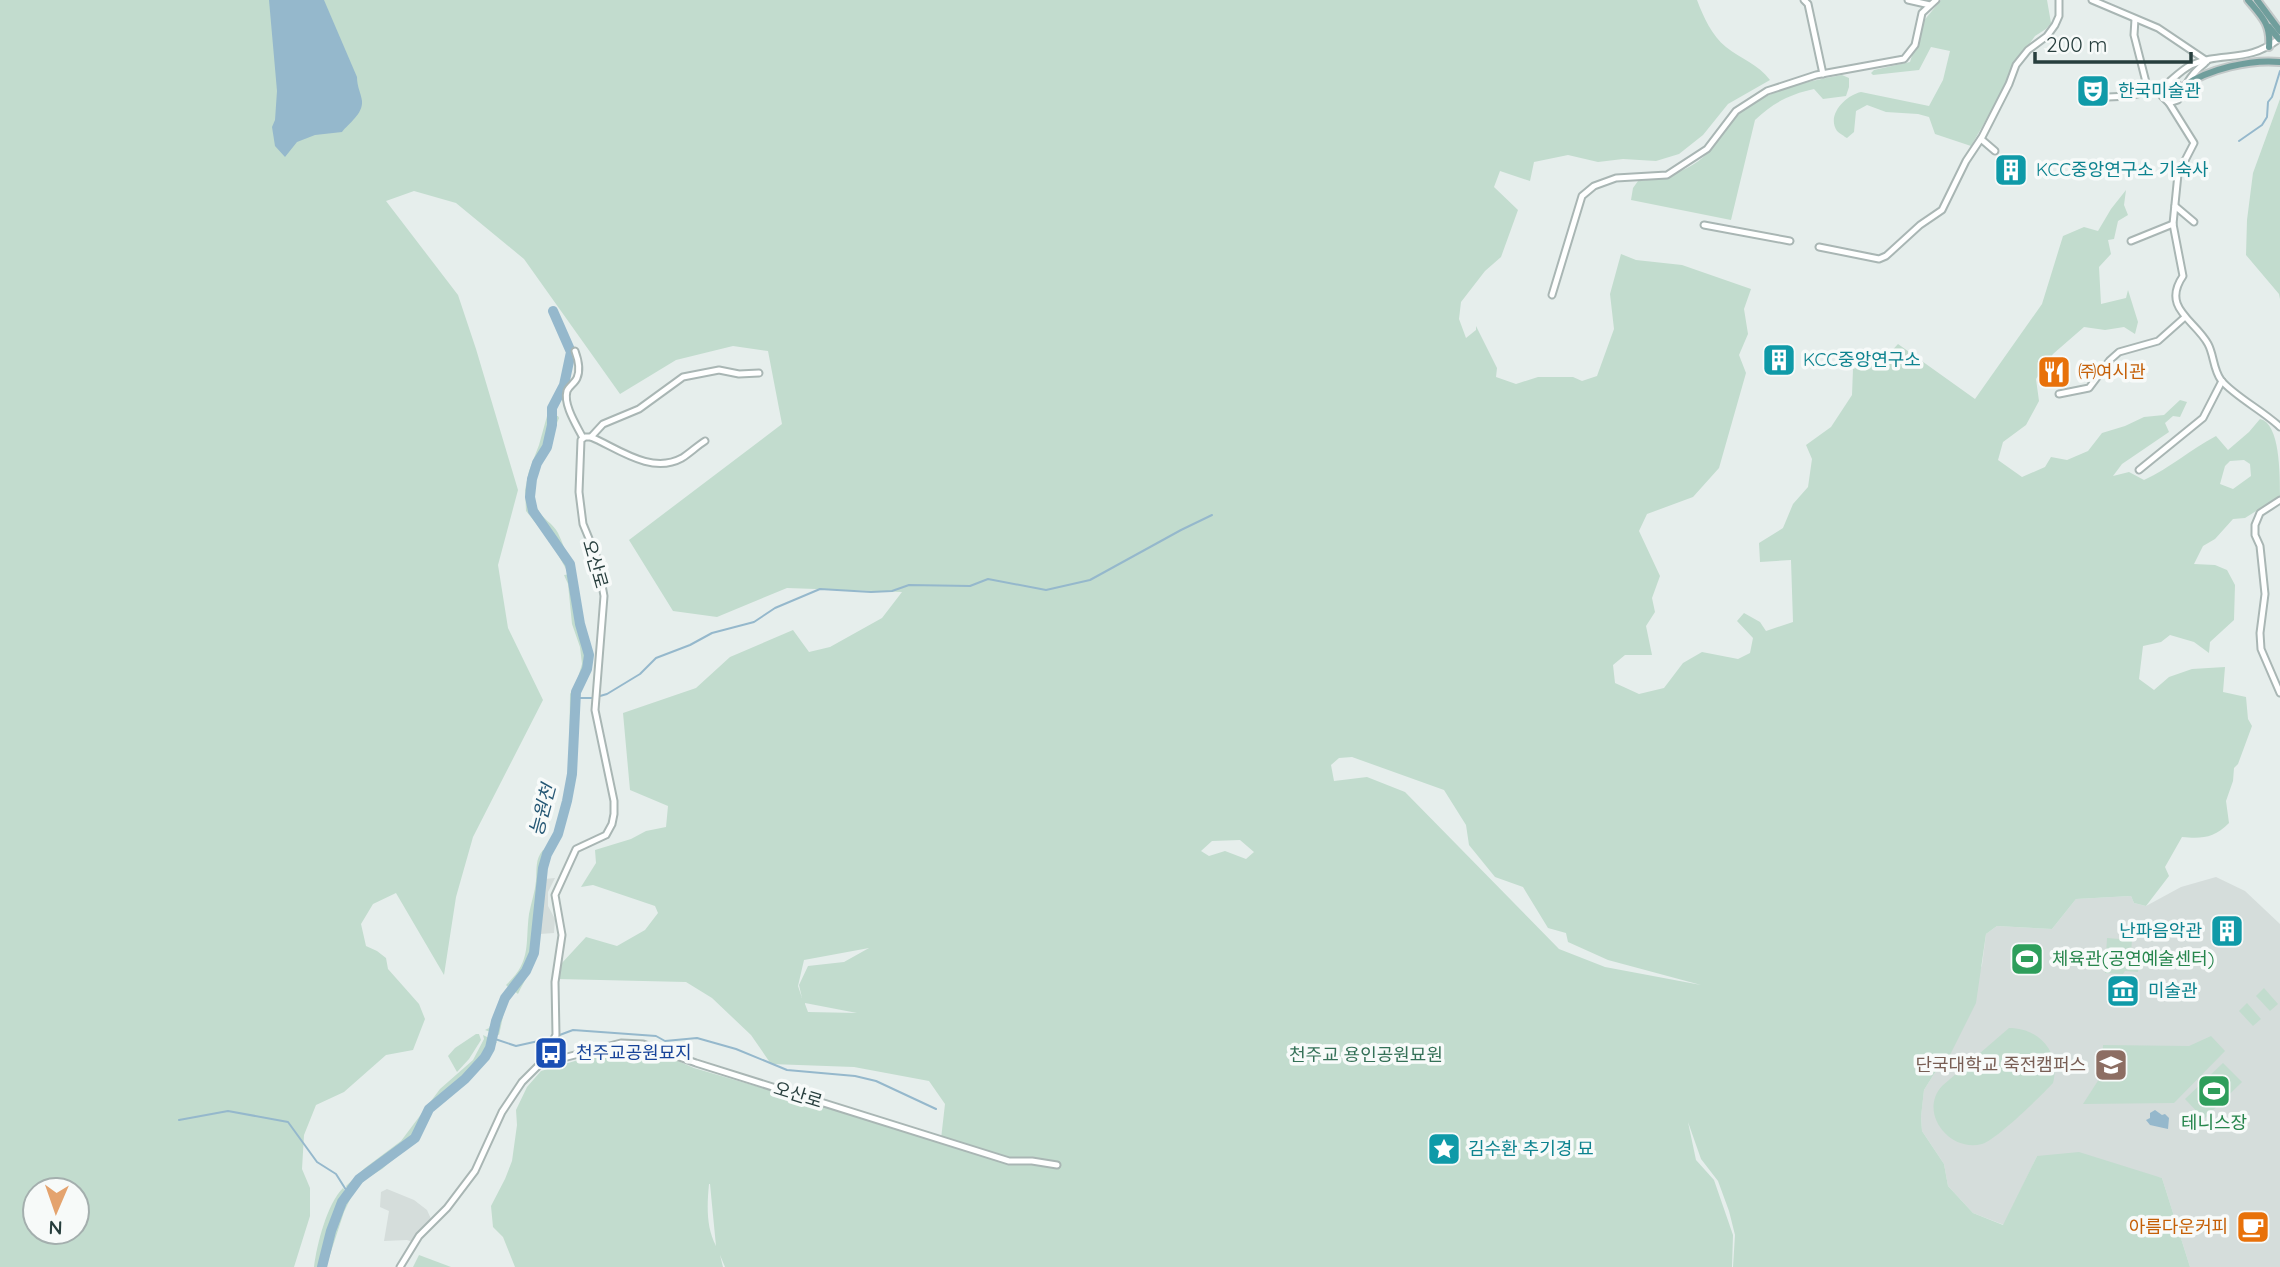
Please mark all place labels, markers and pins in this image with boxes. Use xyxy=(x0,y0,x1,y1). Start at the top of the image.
theatre icon: 한국미술관 xyxy=(2074,72,2112,110)
place label: 한국미술관 xyxy=(2118,79,2201,102)
building icon: KCC중앙연구소 기숙사 xyxy=(1992,151,2030,189)
place label: KCC중앙연구소 기숙사 xyxy=(2036,158,2209,181)
building icon: KCC중앙연구소 xyxy=(1760,341,1798,379)
place label: KCC중앙연구소 xyxy=(1803,348,1921,371)
restaurant icon: ㈜여시관 xyxy=(2035,353,2073,391)
place label: ㈜여시관 xyxy=(2078,360,2146,383)
building icon: 난파음악관 xyxy=(2208,912,2246,950)
place label: 난파음악관 xyxy=(2119,919,2202,942)
sports icon: 체육관(공연예술센터) xyxy=(2008,940,2046,978)
place label: 체육관(공연예술센터) xyxy=(2052,947,2215,970)
museum icon: 미술관 xyxy=(2104,972,2142,1010)
place label: 미술관 xyxy=(2148,979,2198,1002)
bus stop icon: 천주교공원묘지 xyxy=(532,1034,570,1072)
place label: 천주교공원묘지 xyxy=(576,1041,692,1064)
school or university icon: 단국대학교 죽전캠퍼스 xyxy=(2092,1046,2130,1084)
place label: 단국대학교 죽전캠퍼스 xyxy=(1915,1053,2086,1076)
sports icon: 테니스장 xyxy=(2195,1072,2233,1110)
place label: 테니스장 xyxy=(2181,1111,2247,1134)
place icon: 김수환 추기경 묘 xyxy=(1425,1130,1463,1168)
place label: 김수환 추기경 묘 xyxy=(1468,1137,1594,1160)
cafe icon: 아름다운커피 xyxy=(2234,1208,2272,1246)
place label: 아름다운커피 xyxy=(2129,1215,2228,1238)

